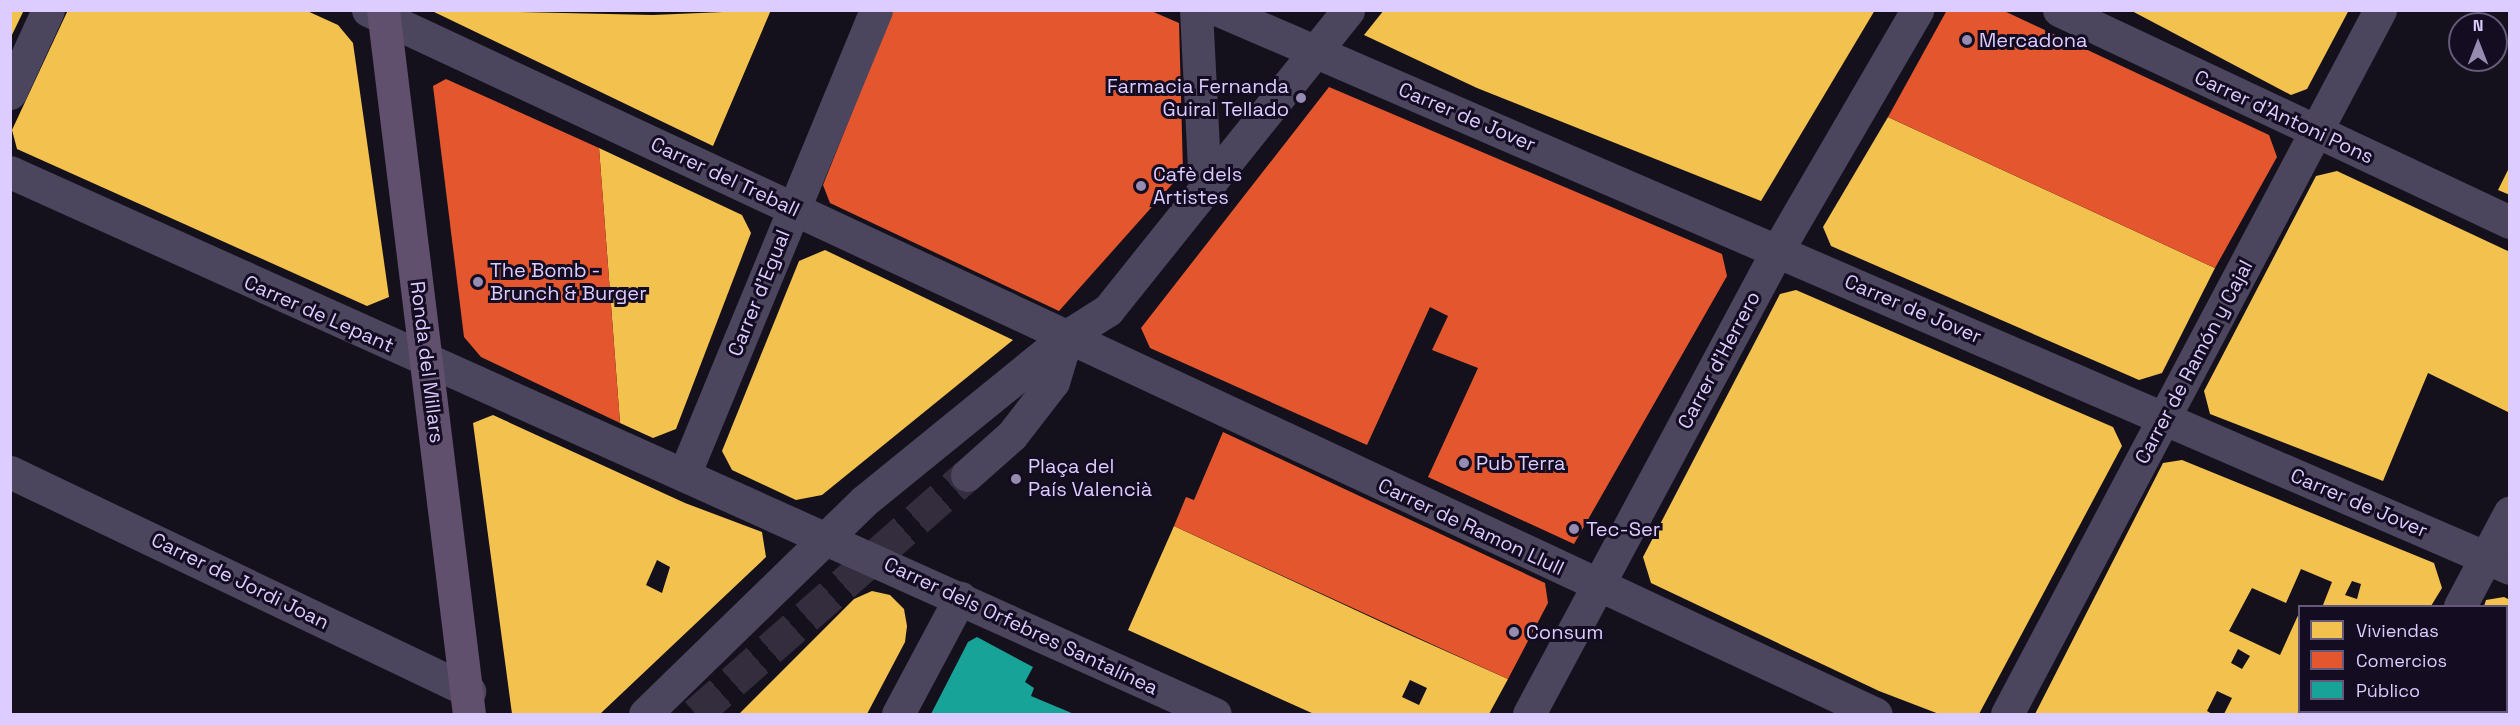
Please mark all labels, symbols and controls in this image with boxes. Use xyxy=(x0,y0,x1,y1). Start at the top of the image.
north arrow xyxy=(2448,12,2508,72)
text: N xyxy=(2473,15,2483,36)
place label: Mercadona xyxy=(1979,28,2088,52)
marker: Mercadona xyxy=(1960,33,1974,47)
street label: Carrer d'Antoni Pons xyxy=(2191,65,2377,169)
place label: Farmacia Fernanda Guiral Tellado xyxy=(1107,74,1289,121)
street label: Carrer de Jover xyxy=(1395,77,1539,157)
marker: Farmacia Fernanda Guiral Tellado xyxy=(1294,91,1308,105)
street label: Carrer del Treball xyxy=(647,132,803,222)
place label: Cafè dels Artistes xyxy=(1153,162,1242,209)
marker: Cafè dels Artistes xyxy=(1134,179,1148,193)
street label: Carrer d'Egual xyxy=(723,226,795,360)
street label: Carrer de Ramón y Cajal xyxy=(2130,256,2258,468)
place label: The Bomb - Brunch & Burger xyxy=(490,258,647,305)
street label: Carrer de Jover xyxy=(1841,269,1985,349)
street label: Carrer de Lepant xyxy=(240,270,398,358)
marker: The Bomb - Brunch & Burger xyxy=(471,275,485,289)
street label: Ronda del Millars xyxy=(405,280,449,444)
street label: Carrer d'Herrero xyxy=(1673,287,1765,433)
place label: Pub Terra xyxy=(1476,451,1566,475)
place label: Plaça del País Valencià xyxy=(1028,455,1152,502)
marker: Pub Terra xyxy=(1457,456,1471,470)
street label: Carrer de Jover xyxy=(2287,463,2431,543)
marker: Plaça del País Valencià xyxy=(1009,472,1023,486)
street label: Carrer de Ramon Llull xyxy=(1374,473,1568,581)
place label: Tec-Ser xyxy=(1586,517,1660,541)
marker: Tec-Ser xyxy=(1567,522,1581,536)
street label: Carrer de Jordi Joan xyxy=(147,528,333,634)
street label: Carrer dels Orfebres Santalínea xyxy=(880,552,1162,700)
legend xyxy=(2298,605,2508,713)
text: Viviendas xyxy=(2356,619,2439,642)
place label: Consum xyxy=(1526,620,1603,644)
marker: Consum xyxy=(1507,625,1521,639)
text: Comercios xyxy=(2356,649,2447,672)
text: Público xyxy=(2356,679,2420,702)

